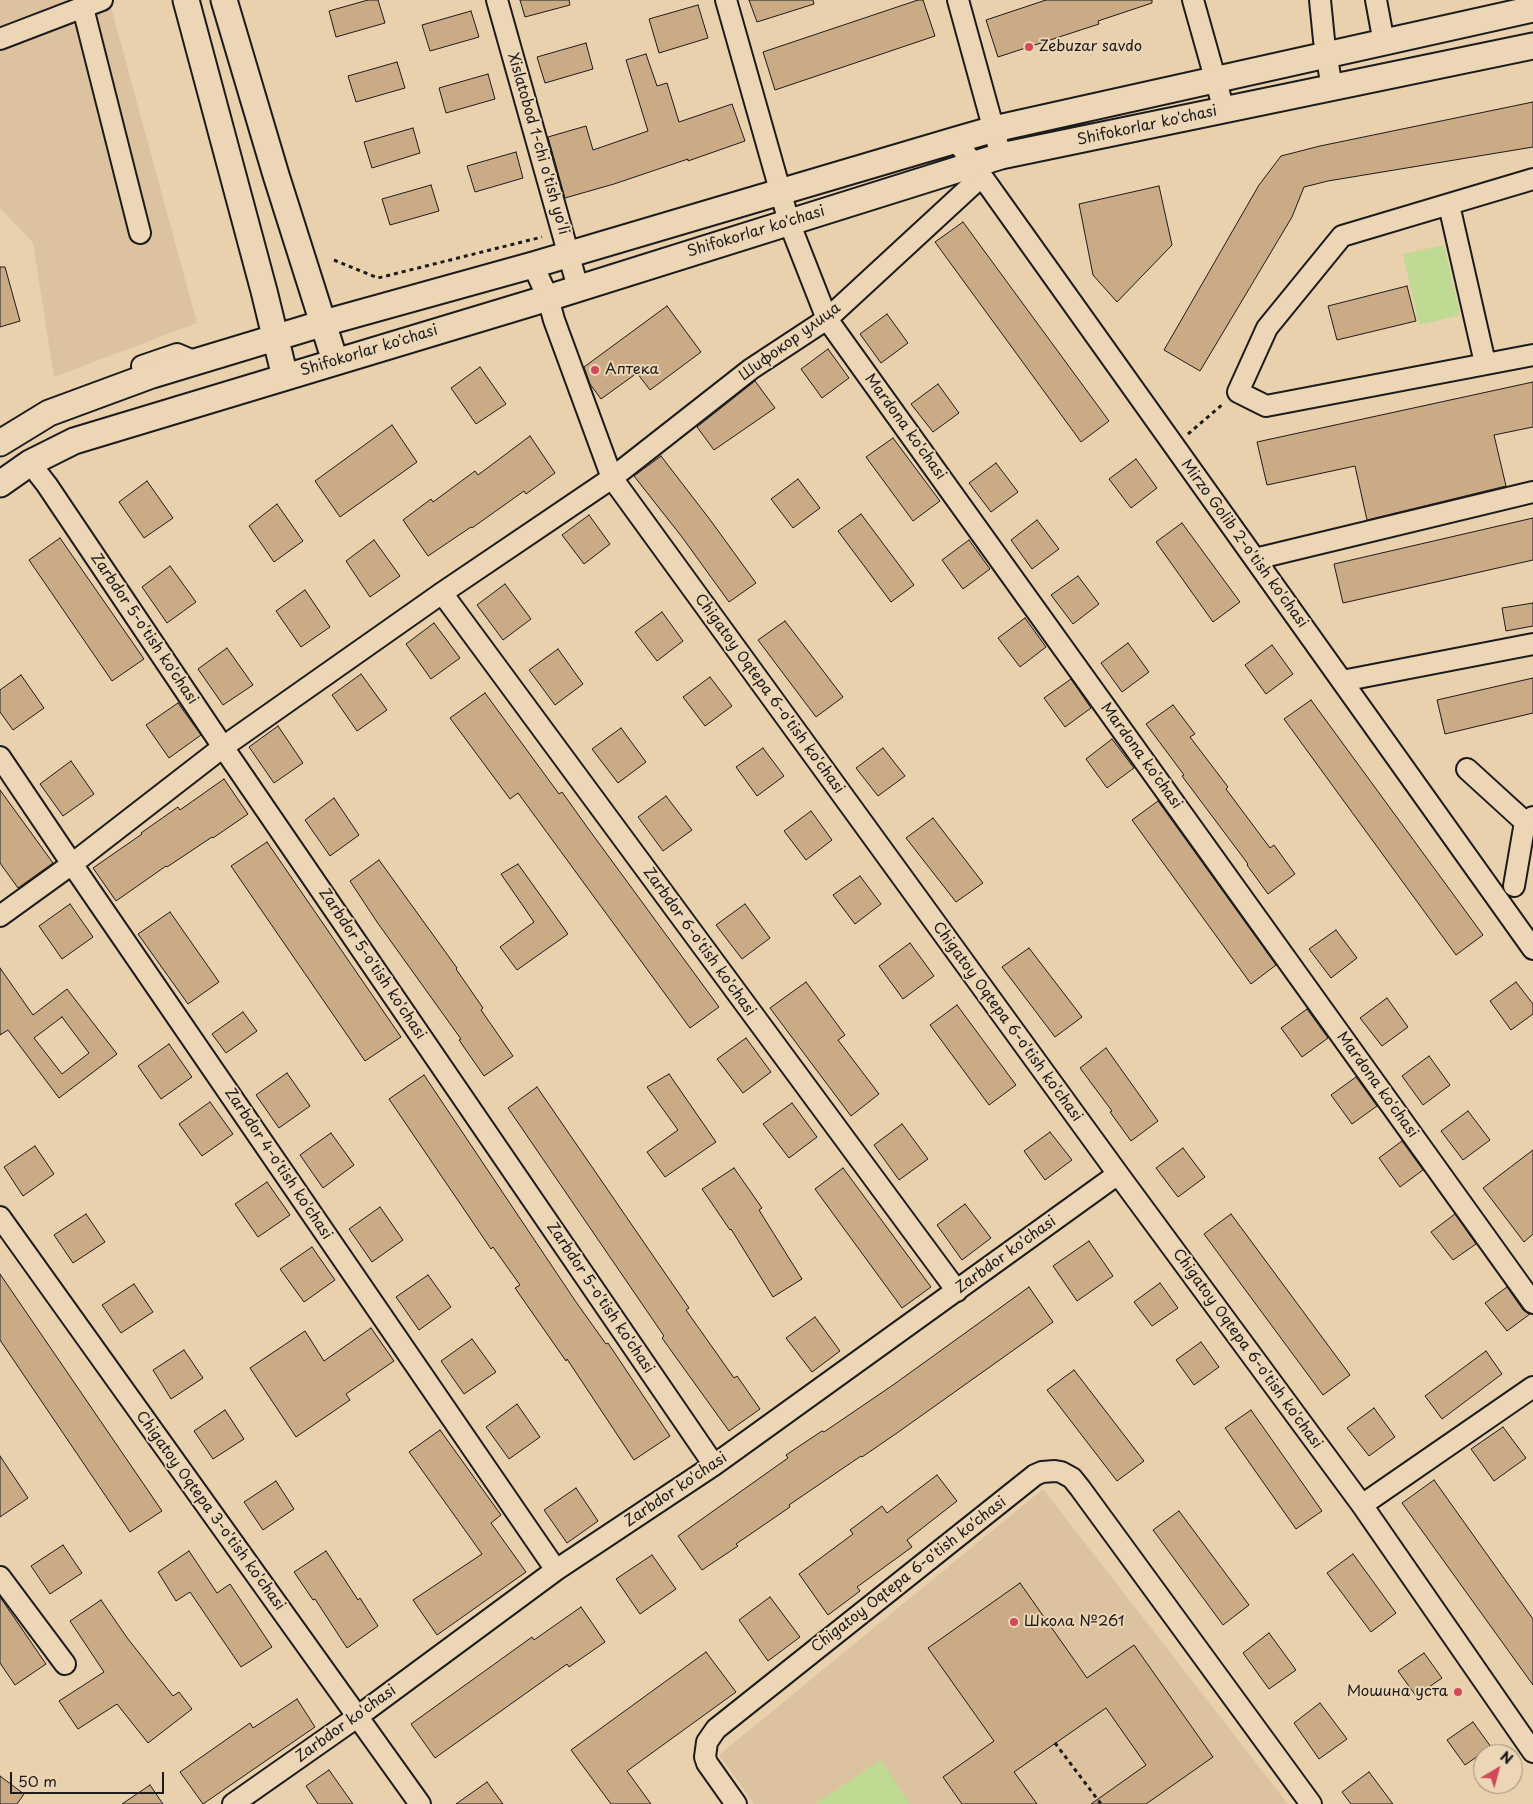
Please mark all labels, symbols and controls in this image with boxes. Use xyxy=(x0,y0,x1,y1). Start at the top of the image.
place label: Zebuzar savdo xyxy=(1039,38,1142,56)
marker: Zebuzar savdo xyxy=(1023,41,1035,53)
street label: Xislatobod 1-chi o'tish yo'li xyxy=(503,51,573,237)
street label: Shifokorlar ko'chasi xyxy=(1075,102,1219,150)
street label: Shifokorlar ko'chasi xyxy=(685,202,827,262)
street label: Шифокор улица xyxy=(736,299,844,385)
street label: Shifokorlar ko'chasi xyxy=(298,321,440,381)
place label: Аптека xyxy=(605,361,659,379)
marker: Аптека xyxy=(589,364,601,376)
street label: Mardona ko'chasi xyxy=(860,370,950,484)
street label: Mirzo Golib 2-o'tish ko'chasi xyxy=(1177,456,1311,632)
street label: Zarbdor 5-o'tish ko'chasi xyxy=(87,550,201,708)
street label: Chigatoy Oqtepa 6-o'tish ko'chasi xyxy=(690,591,848,797)
street label: Mardona ko'chasi xyxy=(1096,699,1186,813)
street label: Zarbdor 6-o'tish ko'chasi xyxy=(639,864,759,1020)
street label: Zarbdor 5-o'tish ko'chasi xyxy=(315,885,429,1043)
street label: Chigatoy Oqtepa 6-o'tish ko'chasi xyxy=(928,919,1086,1125)
street label: Mardona ko'chasi xyxy=(1332,1028,1422,1142)
street label: Zarbdor 4-o'tish ko'chasi xyxy=(221,1085,335,1243)
street label: Zarbdor ko'chasi xyxy=(952,1212,1060,1298)
street label: Zarbdor 5-o'tish ko'chasi xyxy=(543,1219,657,1377)
street label: Chigatoy Oqtepa 6-o'tish ko'chasi xyxy=(1168,1246,1326,1452)
street label: Chigatoy Oqtepa 3-o'tish ko'chasi xyxy=(132,1408,288,1614)
street label: Zarbdor ko'chasi xyxy=(621,1449,731,1531)
street label: Chigatoy Oqtepa 6-o'tish ko'chasi xyxy=(808,1493,1010,1657)
place label: Школа №261 xyxy=(1024,1613,1125,1631)
marker: Школа №261 xyxy=(1008,1616,1020,1628)
street label: Zarbdor ko'chasi xyxy=(292,1681,400,1767)
place label: Мошина уста xyxy=(1347,1683,1448,1701)
marker: Мошина уста xyxy=(1452,1686,1464,1698)
north arrow xyxy=(1473,1744,1523,1794)
text: N xyxy=(1496,1746,1517,1769)
scale bar xyxy=(12,1762,166,1794)
text: 50 m xyxy=(18,1769,57,1792)

